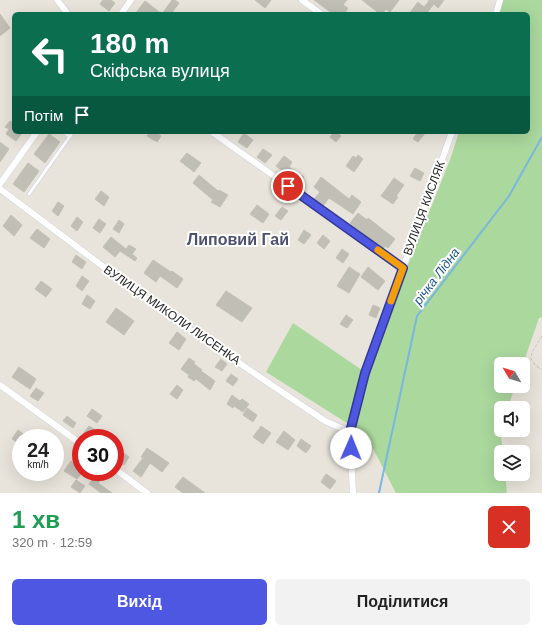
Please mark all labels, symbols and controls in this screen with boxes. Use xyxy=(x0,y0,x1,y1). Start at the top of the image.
icon: left xyxy=(24,28,76,80)
text: 180 m xyxy=(90,28,169,59)
text: Скіфська вулиця xyxy=(90,61,230,81)
icon: arrive xyxy=(71,104,93,126)
text: Потім xyxy=(24,107,63,124)
street label: ВУЛИЦЯ КИСЛЯК xyxy=(400,159,448,257)
pin xyxy=(271,169,305,203)
icon: arrive xyxy=(277,175,299,197)
district label: Липовий Гай xyxy=(187,231,289,248)
water label: річка Лідна xyxy=(410,245,463,308)
street label: ВУЛИЦЯ МИКОЛИ ЛИСЕНКА xyxy=(101,262,243,368)
north arrow xyxy=(494,357,530,393)
map controls xyxy=(494,357,530,481)
button: sound xyxy=(494,401,530,437)
position arrow xyxy=(330,427,372,469)
speed limit sign: 30 xyxy=(72,429,124,481)
text: 24 xyxy=(27,439,49,461)
button: layers xyxy=(494,445,530,481)
text: km/h xyxy=(27,459,49,470)
text: 1 хв xyxy=(12,506,60,533)
button: close xyxy=(488,506,530,548)
text: 320 m · 12:59 xyxy=(12,535,92,550)
button: Вихід xyxy=(12,579,267,625)
button: Поділитися xyxy=(275,579,530,625)

